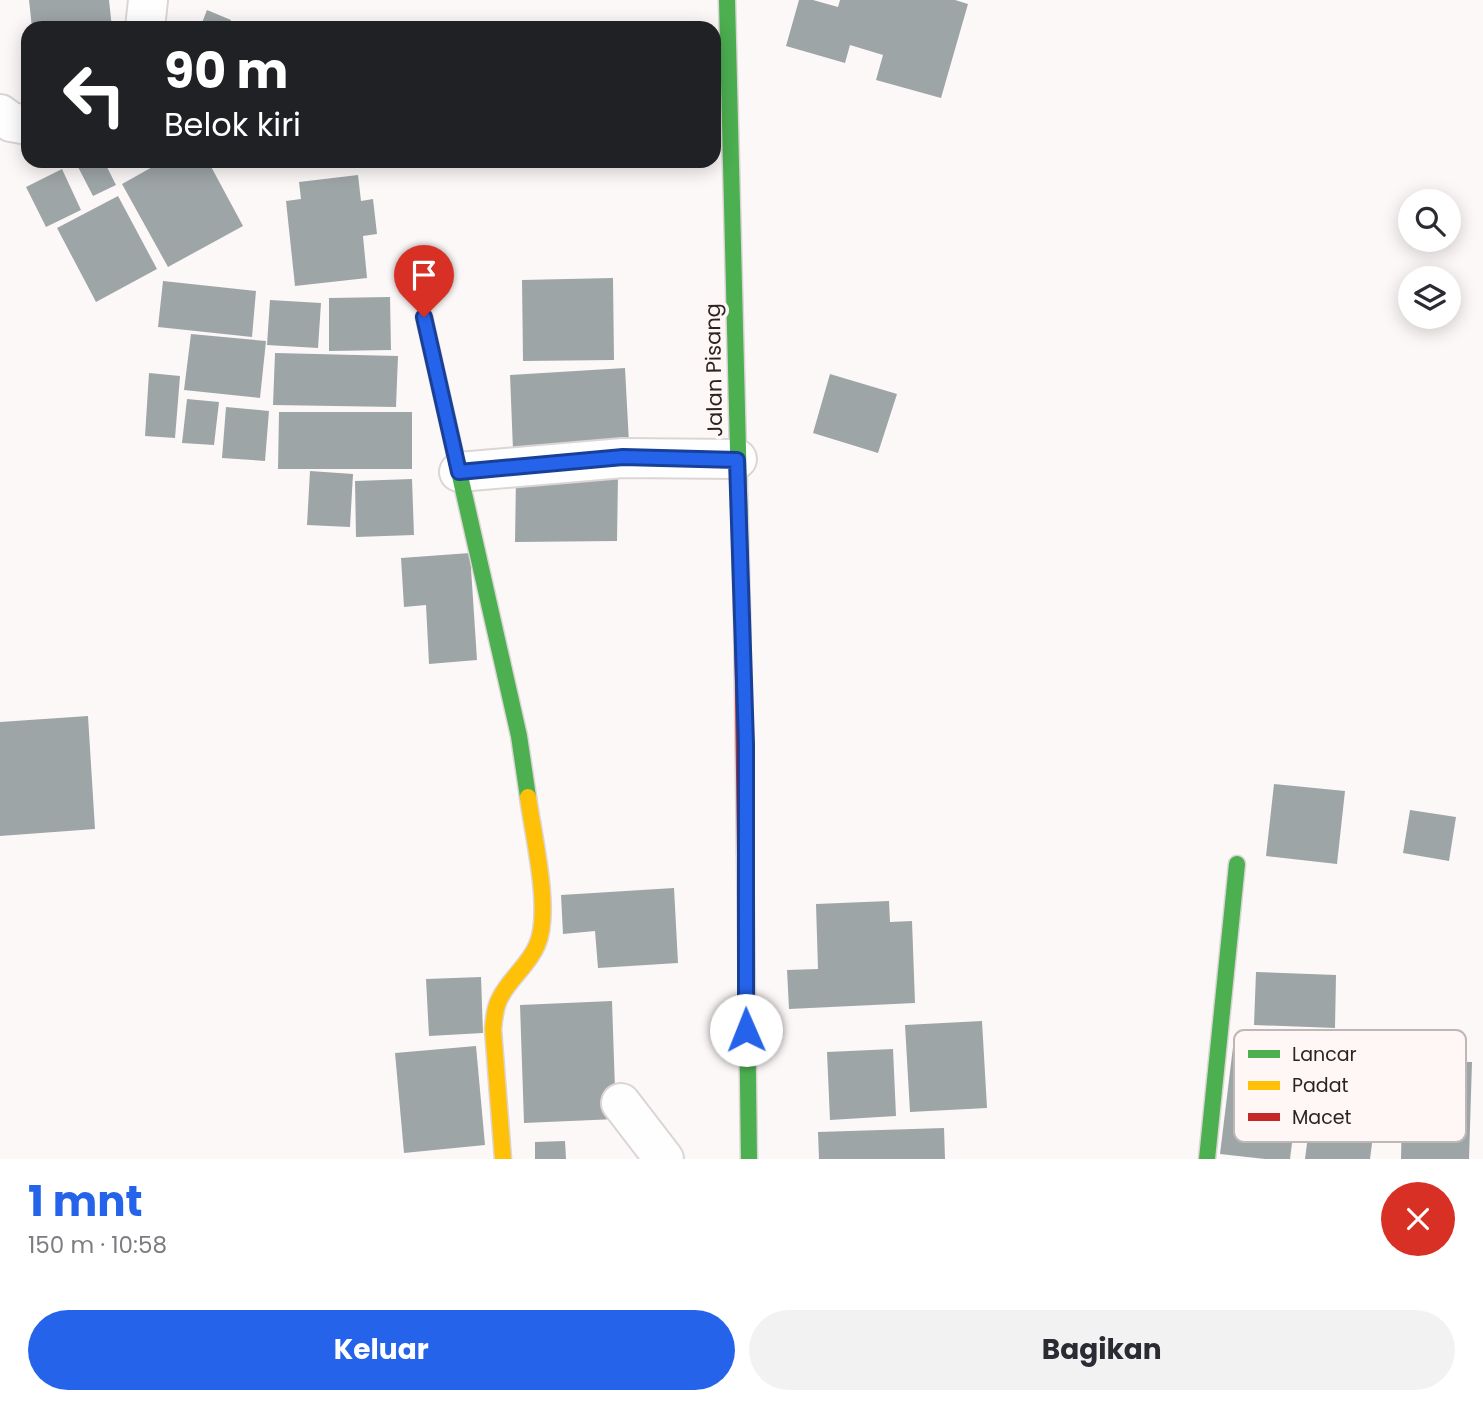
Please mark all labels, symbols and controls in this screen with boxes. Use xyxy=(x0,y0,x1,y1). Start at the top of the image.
text: 90 m xyxy=(164,37,288,105)
icon: left xyxy=(49,49,140,140)
text: Belok kiri xyxy=(164,102,301,147)
map controls xyxy=(1398,189,1461,329)
button: search xyxy=(1398,189,1461,252)
pin xyxy=(394,245,454,317)
icon: arrive xyxy=(405,256,443,294)
button: layers xyxy=(1398,266,1461,329)
street label: Jalan Pisang xyxy=(698,303,729,437)
position arrow xyxy=(709,993,783,1067)
legend xyxy=(1234,1030,1466,1142)
text: Lancar xyxy=(1292,1041,1357,1068)
text: Padat xyxy=(1292,1072,1349,1099)
text: Macet xyxy=(1292,1104,1352,1131)
text: 1 mnt xyxy=(28,1172,143,1231)
button: close xyxy=(1381,1182,1455,1256)
text: 150 m · 10:58 xyxy=(28,1229,167,1261)
button: Keluar xyxy=(28,1310,735,1390)
button: Bagikan xyxy=(749,1310,1455,1390)

